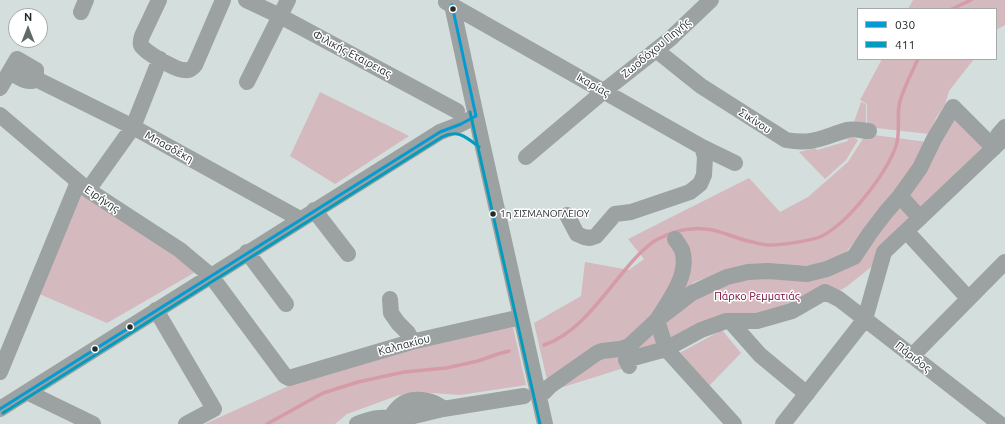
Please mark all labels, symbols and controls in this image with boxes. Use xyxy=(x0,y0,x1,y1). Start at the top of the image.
unlabelled marker xyxy=(448,4,458,14)
north arrow xyxy=(8,8,48,48)
legend xyxy=(857,8,997,60)
text: N xyxy=(24,11,32,23)
street label: Ζωοδόχου Πηγής xyxy=(619,15,693,81)
text: 030 xyxy=(895,18,915,31)
street label: Φιλικής Εταιρειας xyxy=(310,28,394,80)
text: 411 xyxy=(895,38,915,51)
street label: Ικαρίας xyxy=(574,70,612,100)
street label: Σικίνου xyxy=(736,106,774,136)
street label: Μπασδέκη xyxy=(143,128,195,166)
street label: Ειρήνης xyxy=(82,183,122,215)
place label: 1η ΣΙΣΜΑΝΟΓΛΕΙΟΥ xyxy=(500,208,590,220)
marker: 1η ΣΙΣΜΑΝΟΓΛΕΙΟΥ xyxy=(488,209,498,219)
park label: Πάρκο Ρεμματιάς xyxy=(714,289,800,303)
unlabelled marker xyxy=(125,322,135,332)
street label: Καλπακίου xyxy=(377,332,431,358)
street label: Πάριδος xyxy=(893,339,933,375)
unlabelled marker xyxy=(90,344,100,354)

